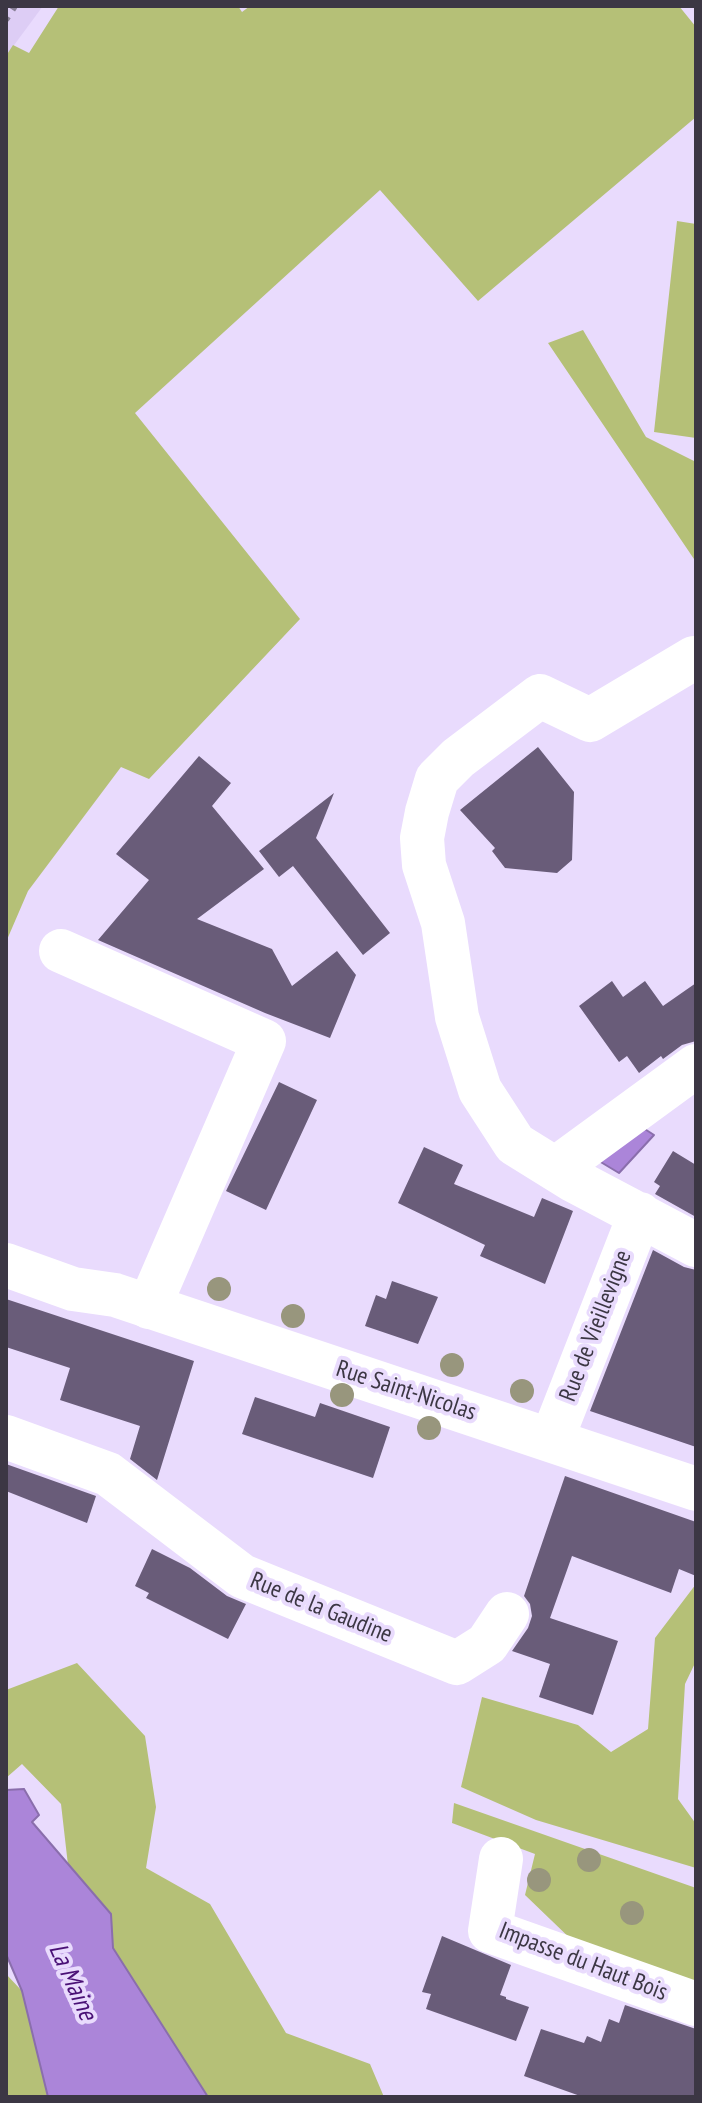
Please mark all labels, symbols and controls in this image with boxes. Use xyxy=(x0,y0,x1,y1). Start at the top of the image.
street label: Rue de Vieillevigne xyxy=(554,1246,638,1406)
street label: Rue Saint-Nicolas xyxy=(332,1355,480,1427)
street label: Rue de la Gaudine xyxy=(246,1566,396,1650)
street label: Impasse du Haut Bois xyxy=(495,1917,671,2007)
water label: La Maine xyxy=(41,1939,103,2025)

